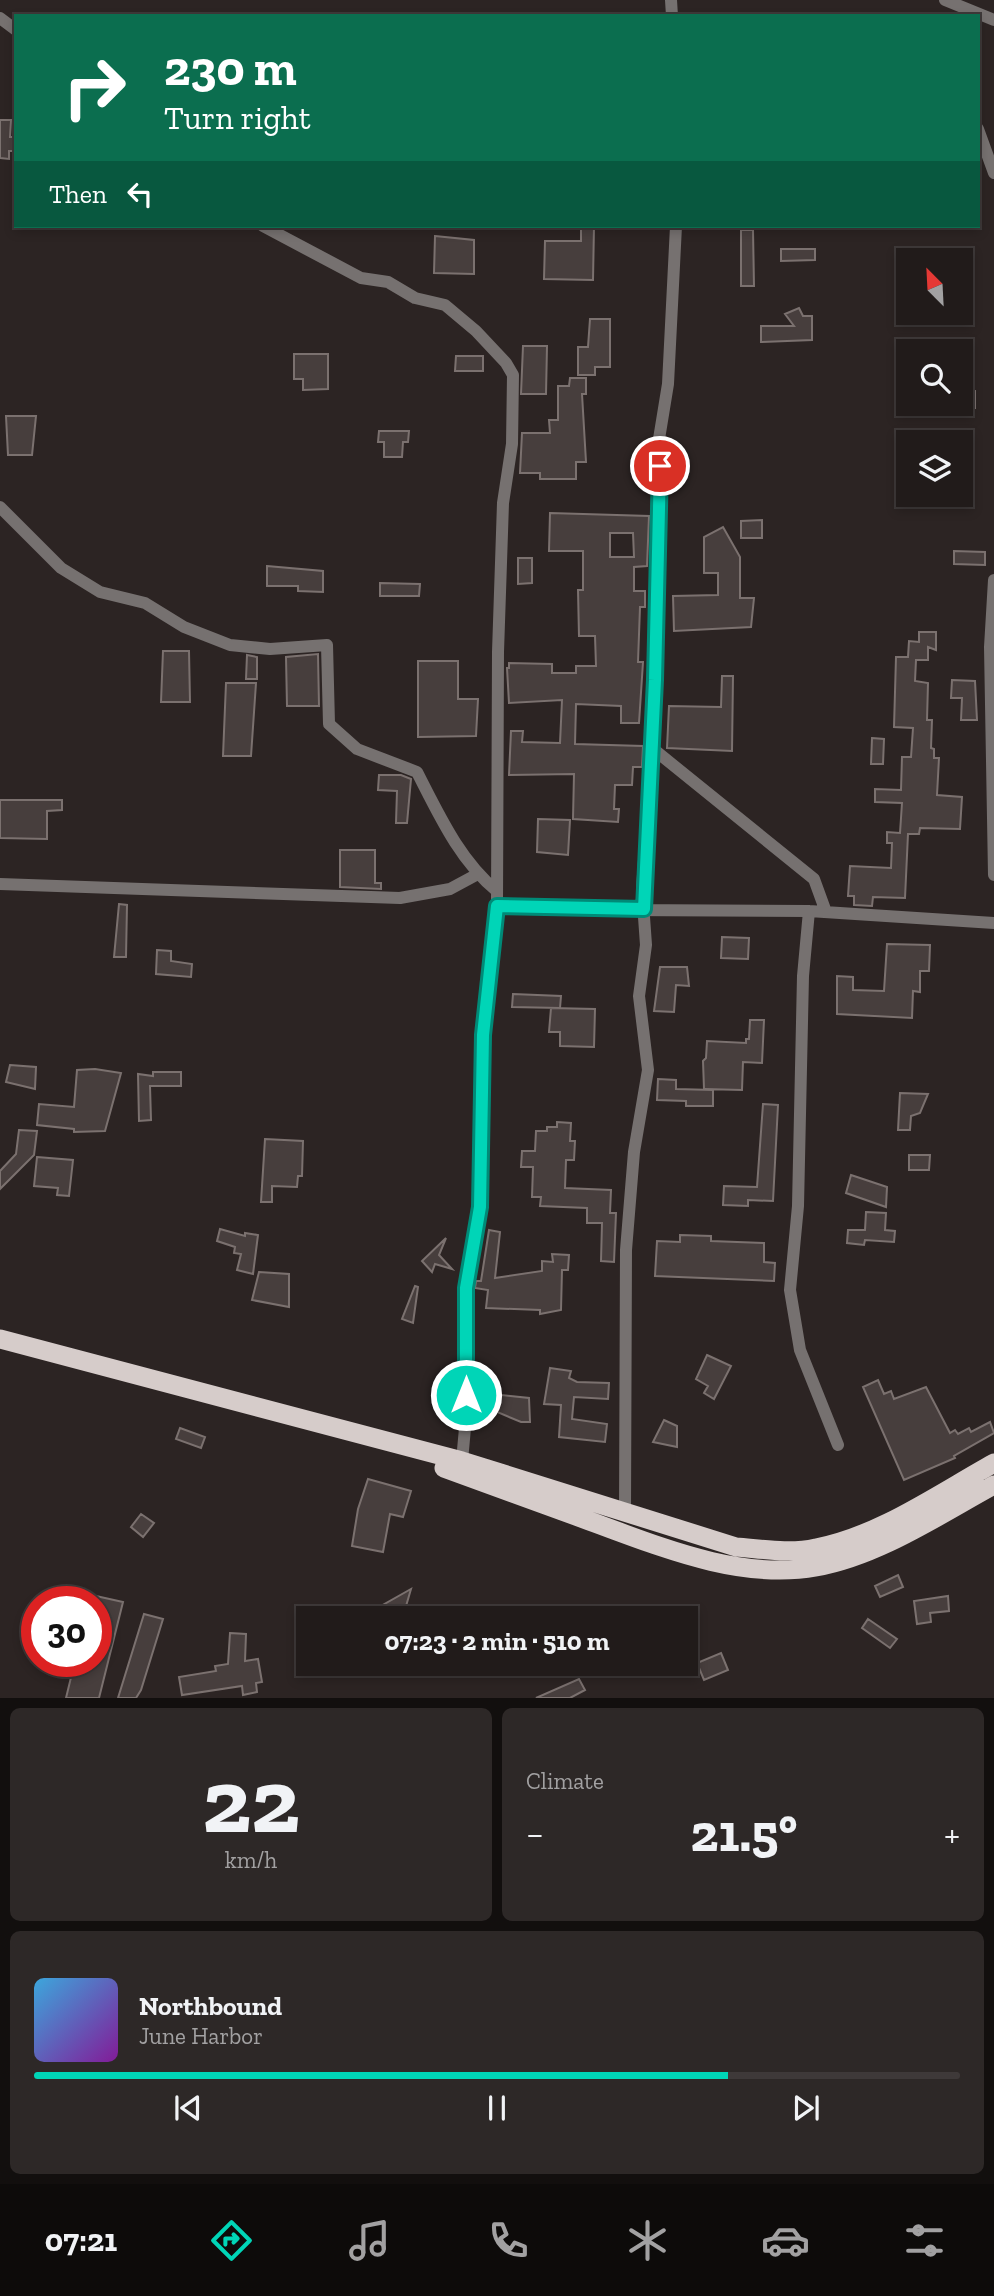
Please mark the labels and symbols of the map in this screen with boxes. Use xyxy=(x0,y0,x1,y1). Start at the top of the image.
north arrow xyxy=(896,248,973,326)
pin xyxy=(630,436,690,496)
position arrow xyxy=(429,1358,503,1432)
speed limit sign: 30 xyxy=(21,1586,112,1677)

